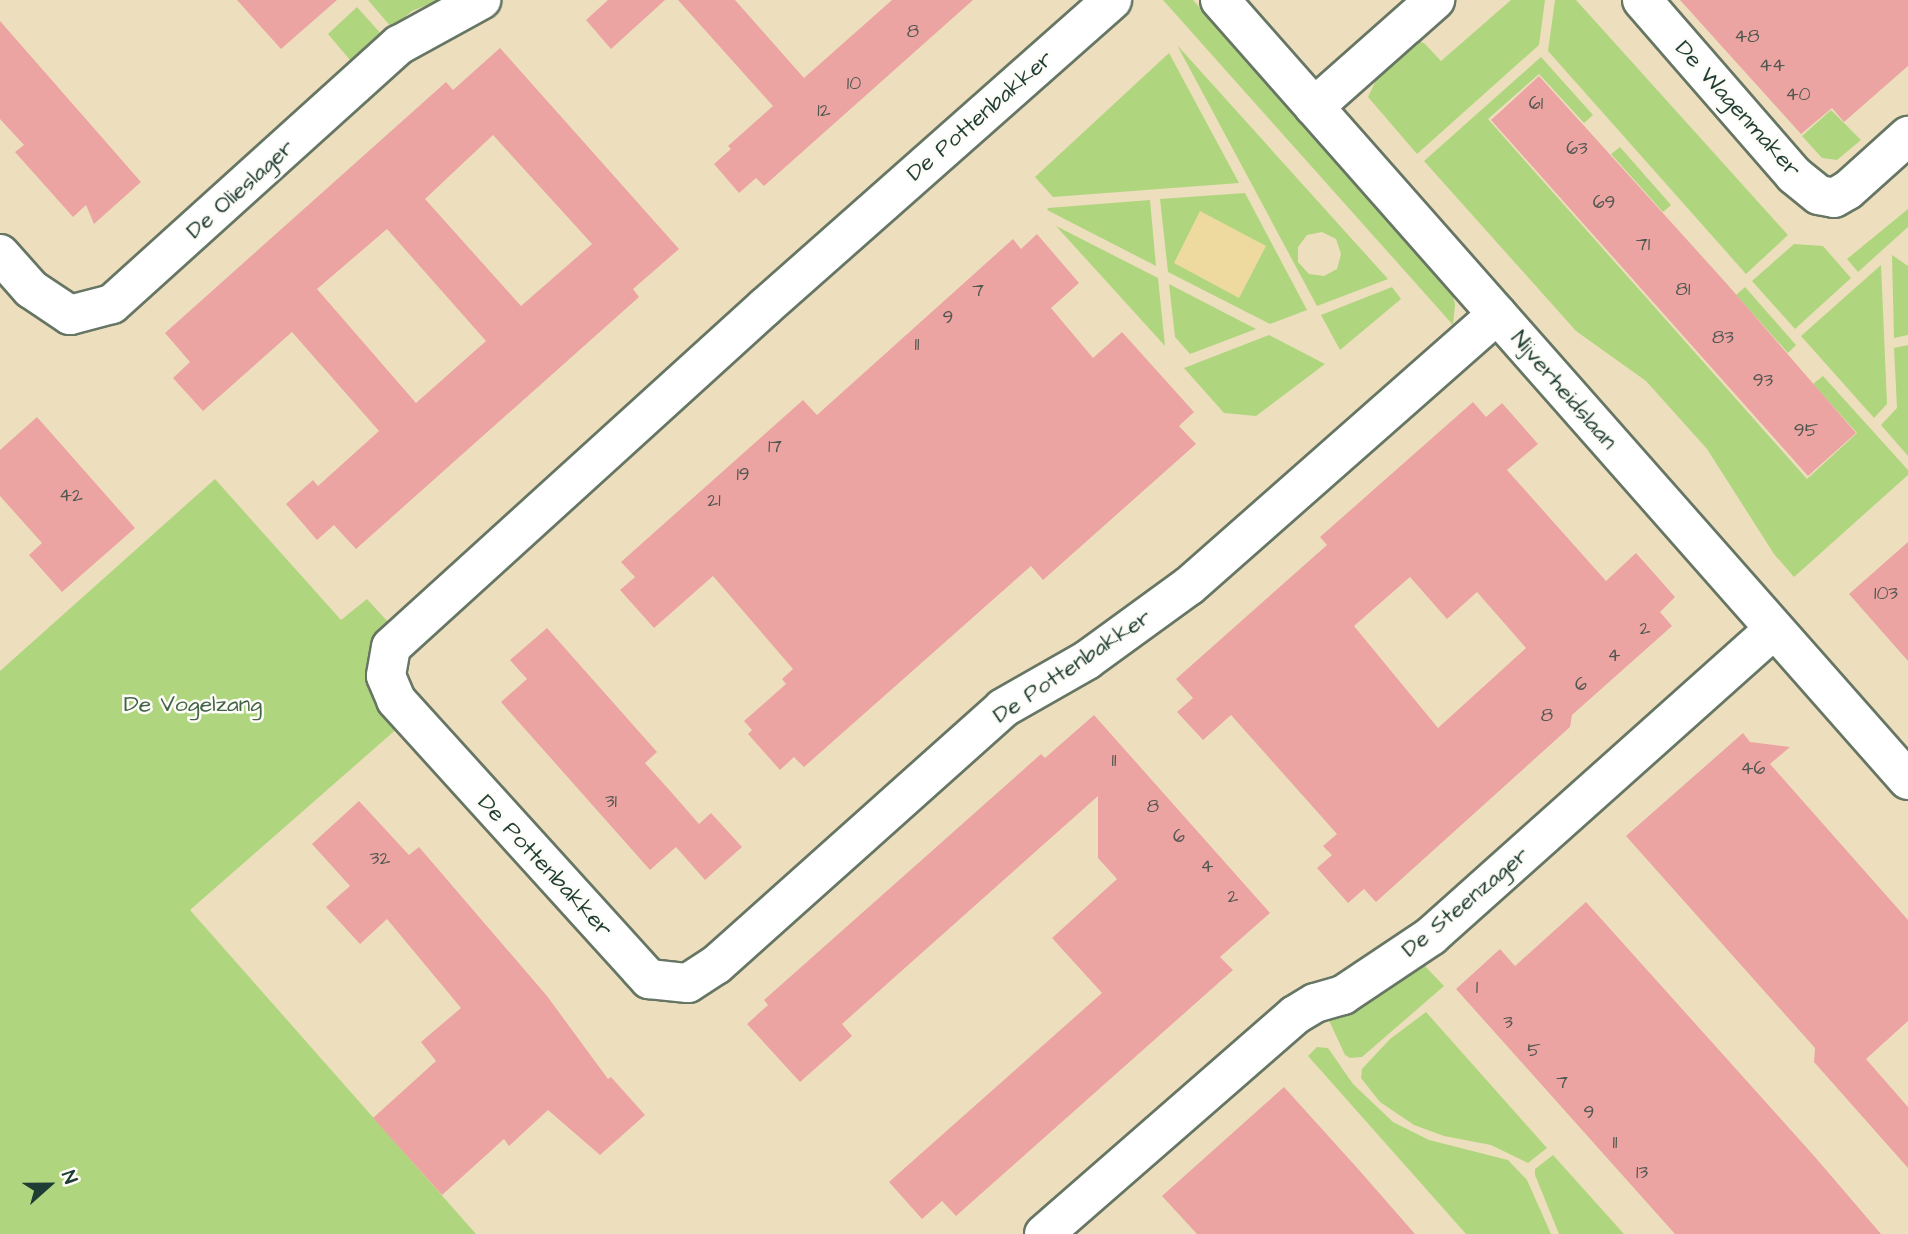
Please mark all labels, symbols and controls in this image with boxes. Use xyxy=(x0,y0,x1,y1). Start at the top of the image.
house number: 8 xyxy=(907,21,919,43)
house number: 48 xyxy=(1734,26,1760,48)
street label: De Wagenmaker xyxy=(1669,35,1807,183)
street label: De Pottenbakker xyxy=(901,45,1059,187)
house number: 44 xyxy=(1759,55,1785,77)
house number: 10 xyxy=(847,73,861,95)
house number: 40 xyxy=(1786,84,1810,106)
house number: 61 xyxy=(1529,93,1543,115)
house number: 12 xyxy=(817,100,831,122)
street label: De Olieslager xyxy=(180,133,300,245)
house number: 63 xyxy=(1566,138,1588,160)
house number: 69 xyxy=(1593,192,1615,214)
house number: 71 xyxy=(1636,234,1650,256)
house number: 81 xyxy=(1676,279,1690,301)
house number: 7 xyxy=(972,280,984,302)
house number: 9 xyxy=(943,307,953,329)
street label: Nijverheidslaan xyxy=(1505,325,1623,455)
house number: 83 xyxy=(1712,327,1734,349)
house number: 11 xyxy=(915,334,919,356)
house number: 93 xyxy=(1753,370,1773,392)
house number: 95 xyxy=(1794,420,1818,442)
house number: 17 xyxy=(768,436,782,458)
house number: 19 xyxy=(736,464,750,486)
house number: 42 xyxy=(59,485,83,507)
house number: 21 xyxy=(707,490,721,512)
house number: 103 xyxy=(1874,583,1898,605)
street label: De Pottenbakker xyxy=(988,603,1156,729)
house number: 2 xyxy=(1640,618,1650,640)
house number: 4 xyxy=(1608,645,1620,667)
house number: 6 xyxy=(1575,674,1587,696)
park label: De Vogelzang xyxy=(124,690,262,718)
house number: 8 xyxy=(1541,705,1553,727)
house number: 11 xyxy=(1112,750,1116,772)
house number: 46 xyxy=(1741,758,1765,780)
street label: De Pottenbakker xyxy=(472,789,618,943)
house number: 31 xyxy=(605,791,617,813)
house number: 8 xyxy=(1147,796,1159,818)
house number: 6 xyxy=(1173,826,1185,848)
street label: De Steenzager xyxy=(1396,841,1534,963)
house number: 32 xyxy=(370,848,390,870)
house number: 4 xyxy=(1201,856,1213,878)
house number: 2 xyxy=(1228,886,1238,908)
house number: 1 xyxy=(1476,977,1478,999)
house number: 3 xyxy=(1503,1012,1513,1034)
house number: 5 xyxy=(1527,1040,1541,1062)
house number: 7 xyxy=(1556,1072,1568,1094)
house number: 9 xyxy=(1584,1102,1594,1124)
house number: 11 xyxy=(1613,1132,1617,1154)
north arrow xyxy=(14,1150,84,1220)
house number: 13 xyxy=(1636,1162,1648,1184)
text: N xyxy=(54,1167,84,1188)

